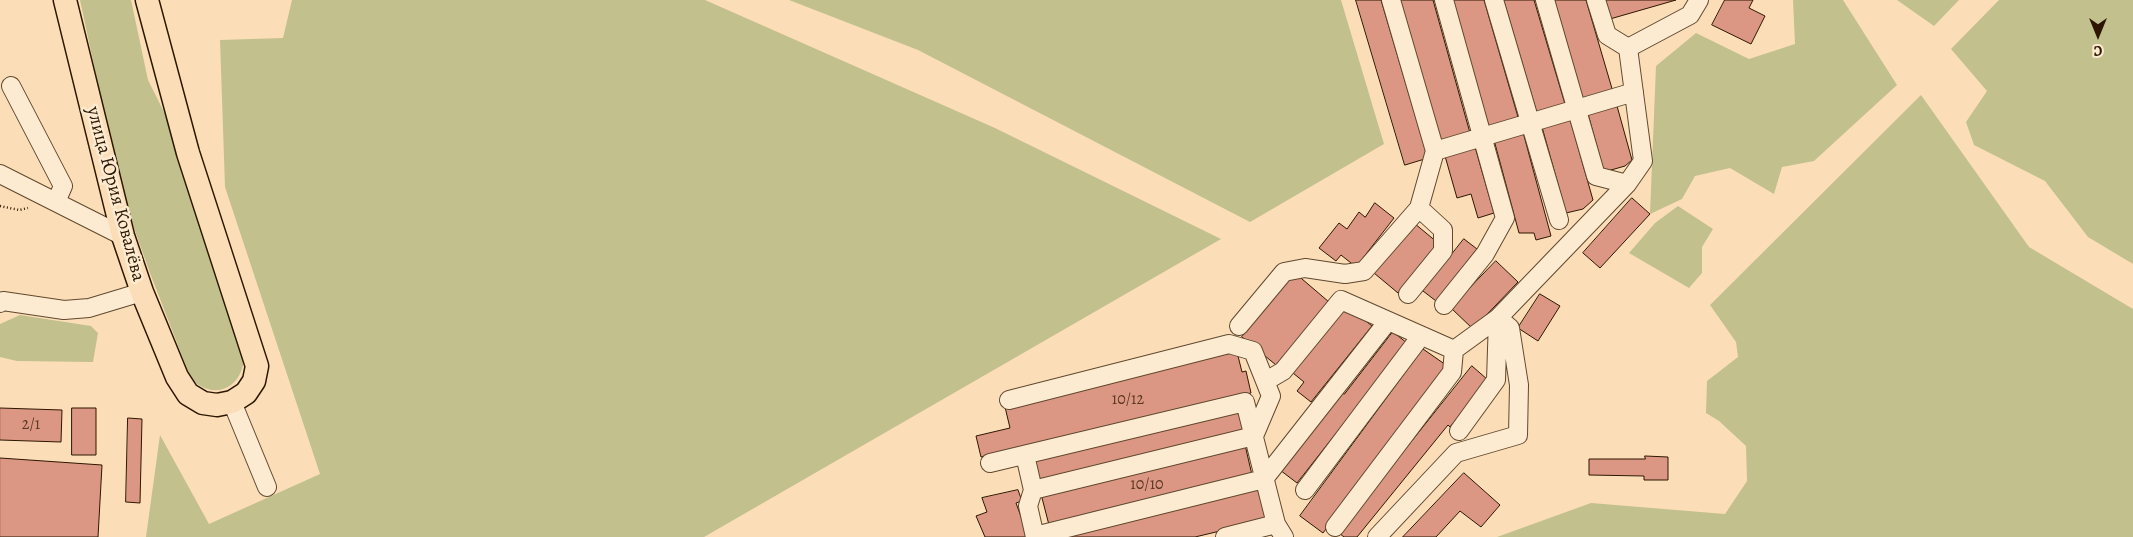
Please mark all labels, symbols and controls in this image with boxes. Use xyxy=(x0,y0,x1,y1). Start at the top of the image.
north arrow xyxy=(2073,10,2123,60)
text: С xyxy=(2094,41,2102,60)
street label: улица Юрия Ковалёва xyxy=(81,104,149,284)
house number: 10/12 xyxy=(1112,390,1144,410)
house number: 2/1 xyxy=(22,415,40,435)
house number: 10/10 xyxy=(1130,475,1164,495)

